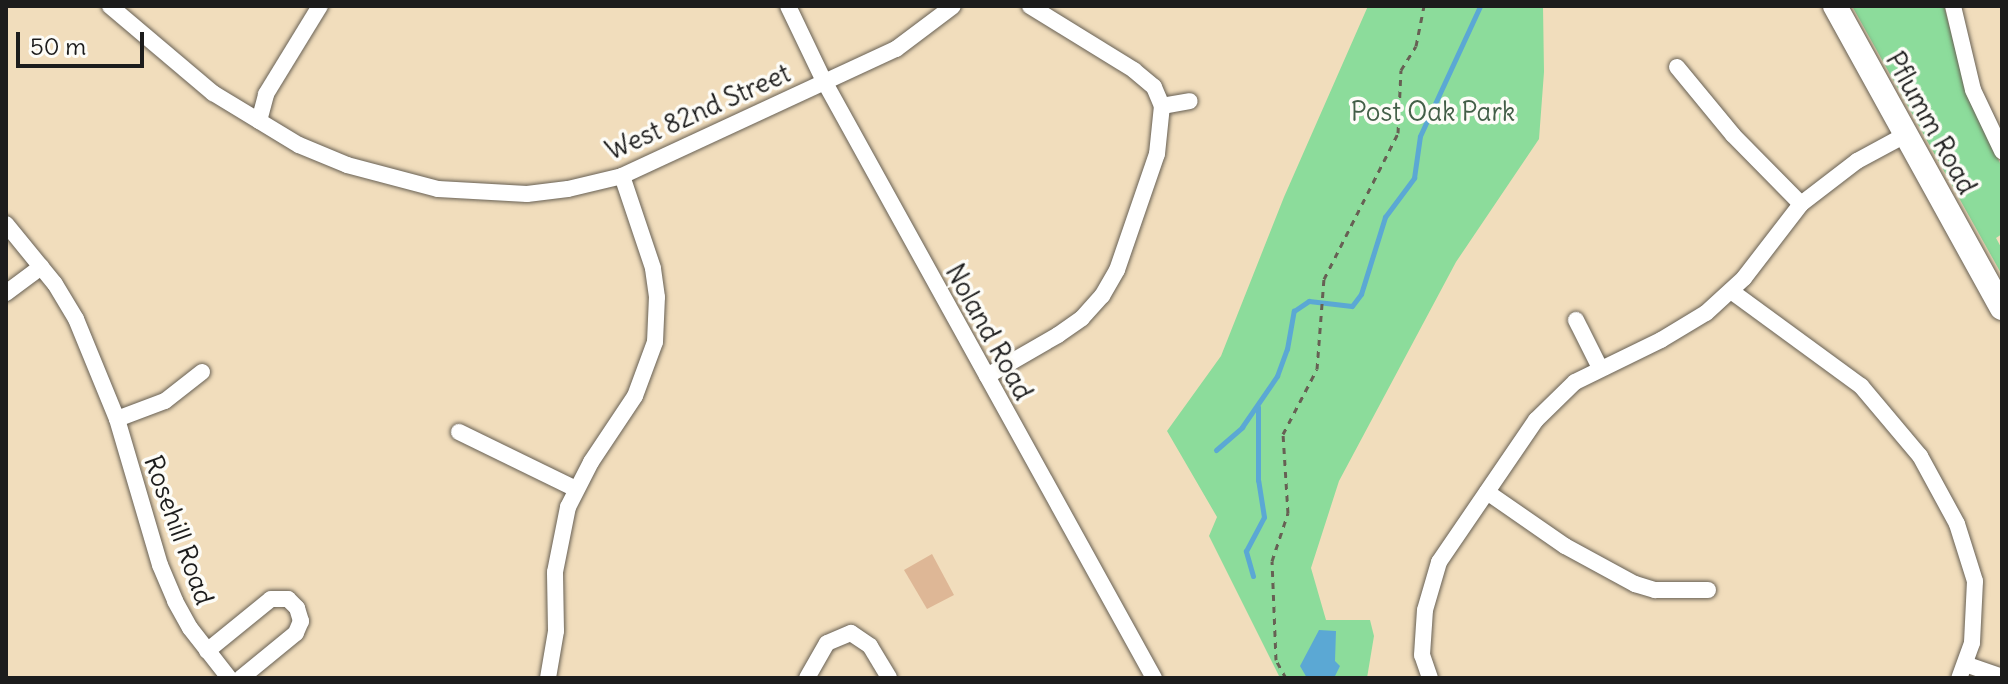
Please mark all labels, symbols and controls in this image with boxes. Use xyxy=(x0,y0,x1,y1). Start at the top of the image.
scale bar xyxy=(20,16,148,66)
text: 50 m xyxy=(30,31,86,61)
street label: Pflumm Road xyxy=(1879,46,1983,200)
street label: West 82nd Street xyxy=(601,57,795,167)
park label: Post Oak Park xyxy=(1351,96,1515,128)
street label: Noland Road xyxy=(939,259,1039,405)
street label: Rosehill Road xyxy=(138,451,220,609)

